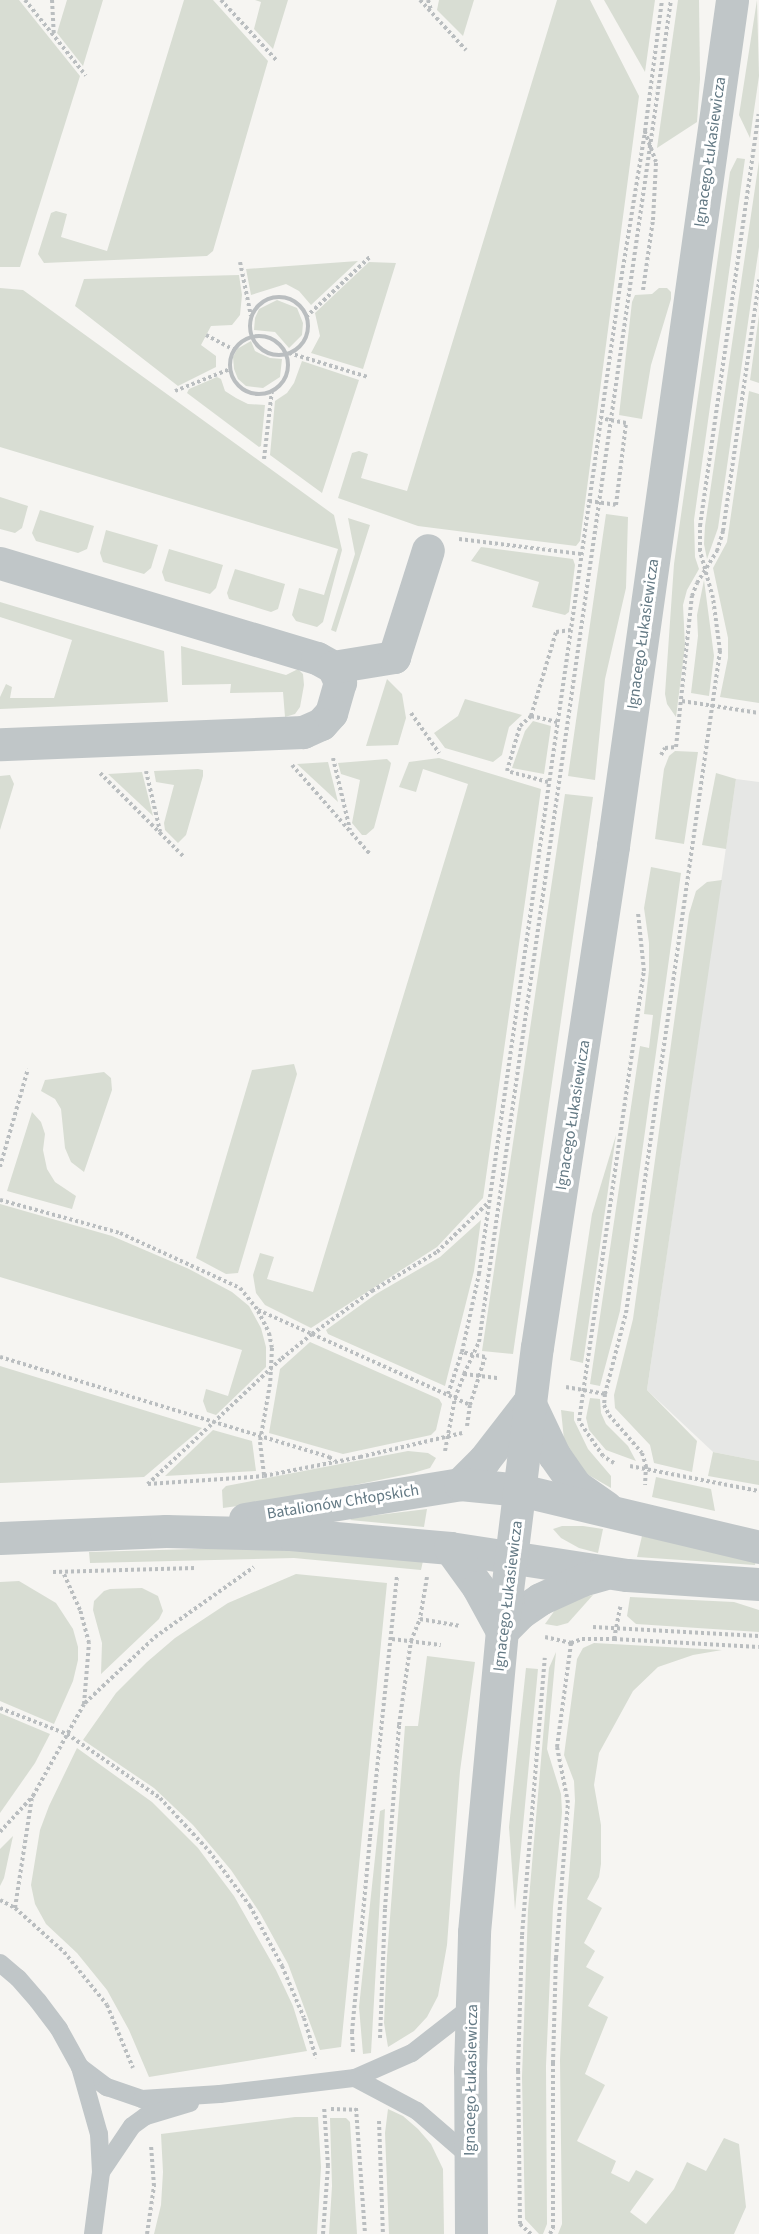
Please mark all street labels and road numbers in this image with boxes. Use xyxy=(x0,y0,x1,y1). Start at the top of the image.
street label: Ignacego Łukasiewicza xyxy=(690,76,730,228)
street label: Ignacego Łukasiewicza xyxy=(623,558,663,710)
street label: Ignacego Łukasiewicza xyxy=(552,1039,594,1191)
street label: Batalionów Chłopskich xyxy=(266,1480,420,1524)
street label: Ignacego Łukasiewicza xyxy=(489,1519,527,1673)
street label: Ignacego Łukasiewicza xyxy=(460,2004,482,2156)

